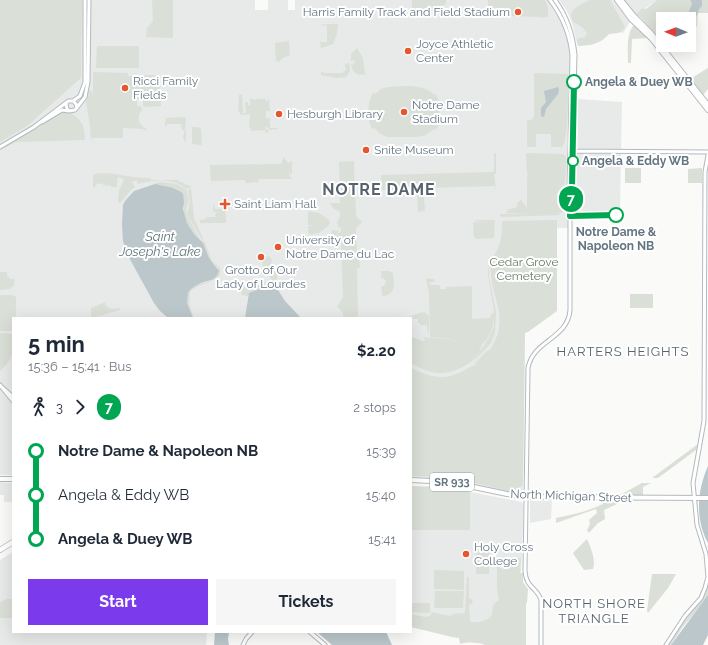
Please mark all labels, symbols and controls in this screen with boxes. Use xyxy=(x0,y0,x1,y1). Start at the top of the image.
place label: Harris Family Track and Field Stadium xyxy=(303,5,510,19)
marker: Harris Family Track and Field Stadium xyxy=(513,7,523,17)
north arrow xyxy=(656,12,696,52)
map controls xyxy=(656,12,696,52)
place label: Joyce Athletic Center xyxy=(416,37,494,65)
marker: Joyce Athletic Center xyxy=(403,46,413,56)
place label: Ricci Family Fields xyxy=(133,74,199,102)
marker: Angela & Duey WB xyxy=(566,74,582,90)
place label: Angela & Duey WB xyxy=(585,75,693,89)
marker: Ricci Family Fields xyxy=(120,83,130,93)
place label: Notre Dame Stadium xyxy=(412,98,480,126)
place label: Hesburgh Library xyxy=(287,107,384,121)
marker: Notre Dame Stadium xyxy=(399,107,409,117)
marker: Hesburgh Library xyxy=(274,109,284,119)
place label: Snite Museum xyxy=(374,143,454,157)
marker: Snite Museum xyxy=(361,145,371,155)
place label: Angela & Eddy WB xyxy=(582,154,689,168)
marker: Angela & Eddy WB xyxy=(567,155,579,167)
district label: NOTRE DAME xyxy=(322,180,436,199)
line badge: 7 xyxy=(558,186,584,212)
text: 7 xyxy=(567,191,575,207)
place label: Saint Liam Hall xyxy=(234,197,317,211)
marker: Saint Liam Hall xyxy=(219,198,231,210)
marker: Notre Dame & Napoleon NB xyxy=(608,207,624,223)
place label: Notre Dame & Napoleon NB xyxy=(576,225,657,253)
water label: Saint Joseph's Lake xyxy=(118,229,201,259)
place label: University of Notre Dame du Lac xyxy=(286,233,395,261)
marker: University of Notre Dame du Lac xyxy=(273,242,283,252)
marker: Grotto of Our Lady of Lourdes xyxy=(256,252,266,262)
park label: Cedar Grove Cemetery xyxy=(489,255,559,283)
place label: Grotto of Our Lady of Lourdes xyxy=(216,263,306,291)
text: 5 min xyxy=(28,331,85,357)
text: $2.20 xyxy=(357,342,396,360)
district label: HARTERS HEIGHTS xyxy=(557,344,689,359)
text: 15:36 – 15:41 · Bus xyxy=(28,359,131,374)
icon: walk xyxy=(28,396,50,418)
icon: forward xyxy=(69,396,91,418)
text: 7 xyxy=(105,399,113,415)
text: 3 xyxy=(56,400,63,415)
text: 2 stops xyxy=(353,400,396,415)
text: Notre Dame & Napoleon NB xyxy=(58,442,258,460)
text: 15:39 xyxy=(366,444,396,459)
road number: SR 933 xyxy=(430,473,474,491)
text: Angela & Eddy WB xyxy=(58,486,189,504)
street label: North Michigan Street xyxy=(510,487,632,505)
text: 15:40 xyxy=(366,488,396,503)
text: Angela & Duey WB xyxy=(58,530,193,548)
text: 15:41 xyxy=(368,532,396,547)
place label: Holy Cross College xyxy=(474,540,533,568)
marker: Holy Cross College xyxy=(461,549,471,559)
button: Start xyxy=(28,579,208,625)
button: Tickets xyxy=(216,579,396,625)
district label: NORTH SHORE TRIANGLE xyxy=(542,596,646,626)

